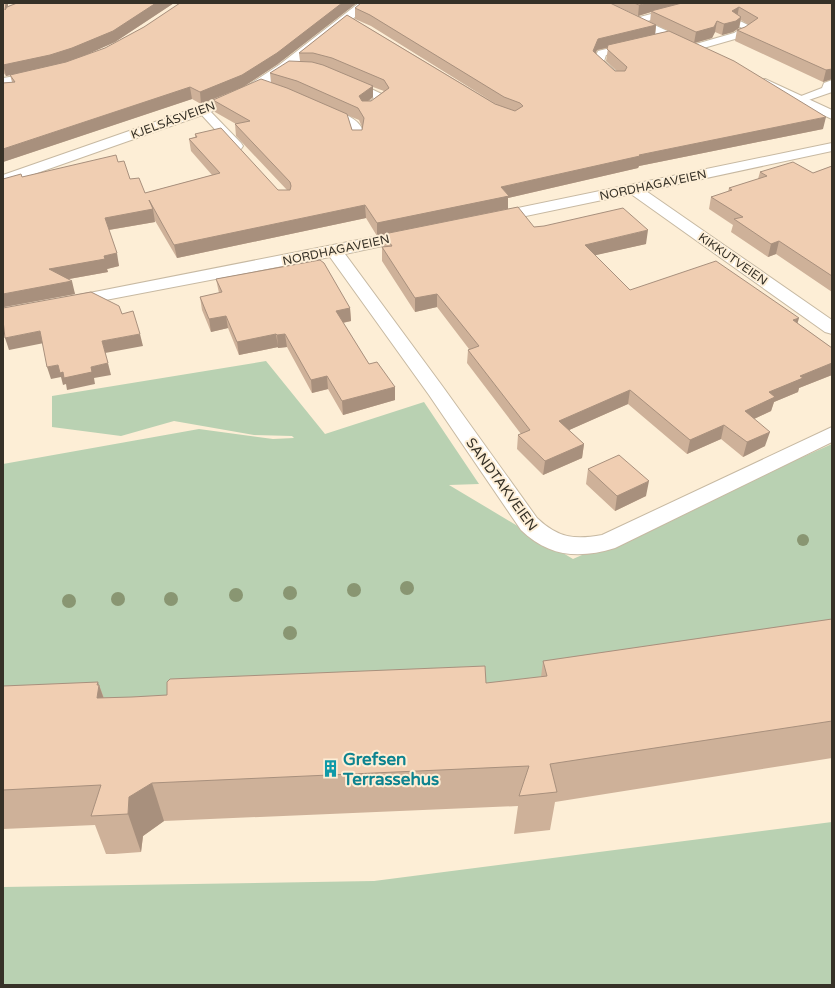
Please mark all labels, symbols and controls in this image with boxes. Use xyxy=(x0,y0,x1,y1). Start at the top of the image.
street label: KJELSÅSVEIEN xyxy=(129,98,217,142)
street label: NORDHAGAVEIEN xyxy=(598,167,708,203)
street label: KIKKUTVEIEN xyxy=(696,230,770,288)
street label: NORDHAGAVEIEN xyxy=(281,232,391,268)
street label: SANDTAKVEIEN xyxy=(462,435,541,534)
place label: Grefsen Terrassehus xyxy=(342,749,439,790)
building icon: Grefsen Terrassehus xyxy=(320,759,340,779)

